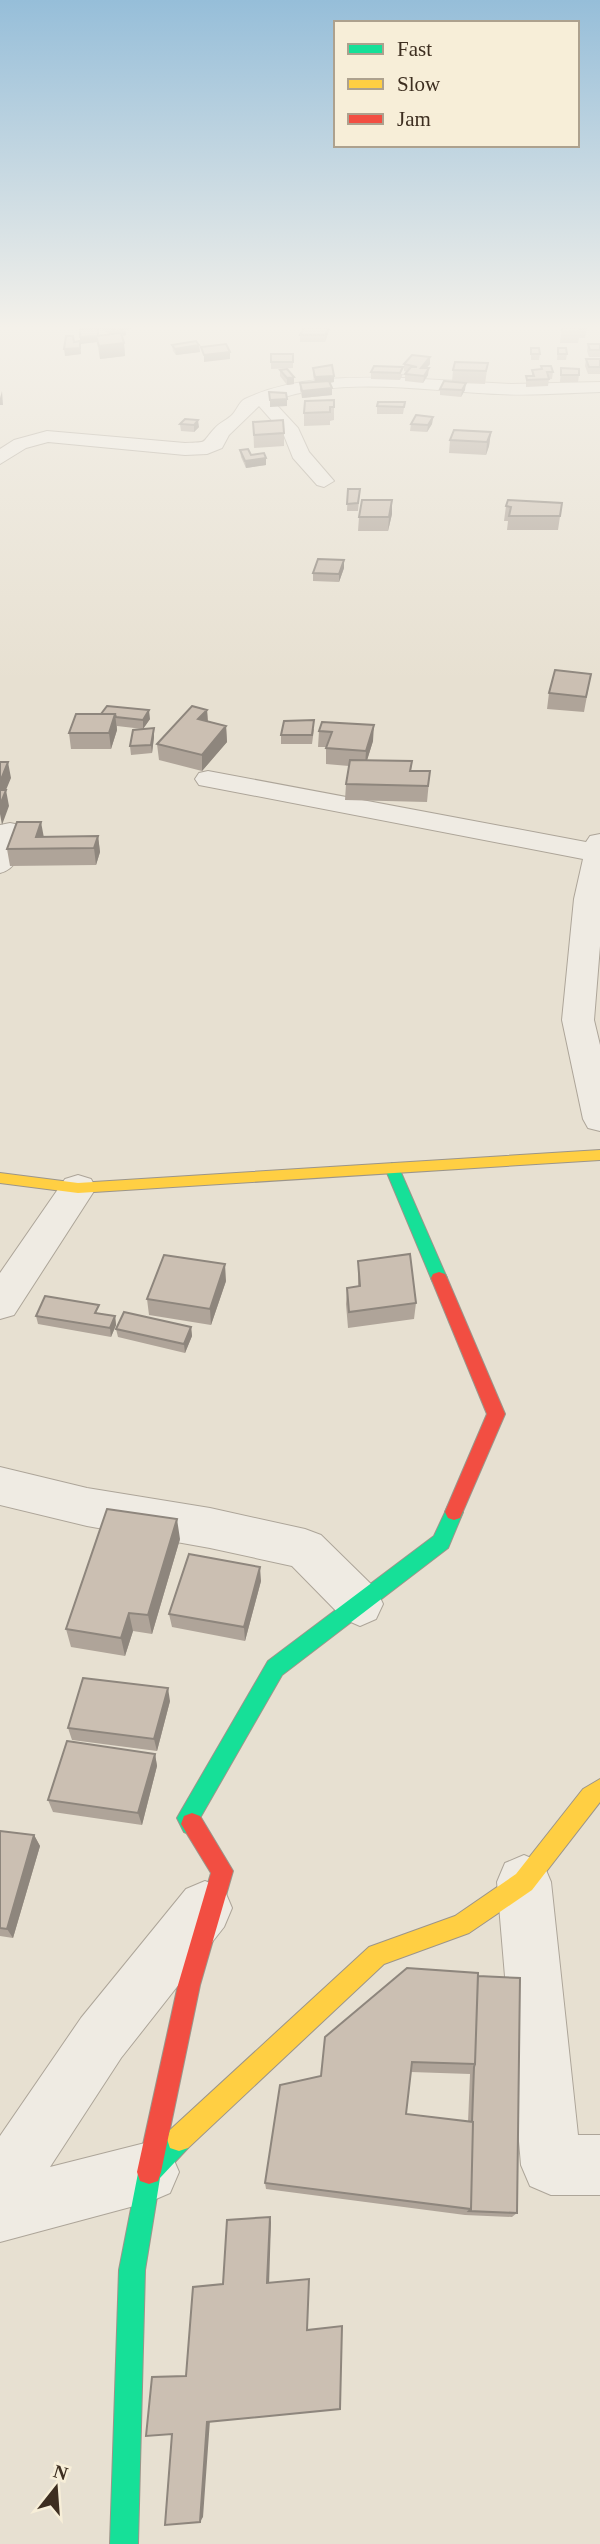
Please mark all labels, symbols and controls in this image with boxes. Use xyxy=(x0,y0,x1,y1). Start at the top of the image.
legend xyxy=(334,21,579,147)
text: Fast xyxy=(397,37,432,61)
text: Slow xyxy=(397,72,441,96)
text: Jam xyxy=(397,107,431,131)
north arrow xyxy=(21,2453,91,2523)
text: N xyxy=(51,2460,71,2484)

